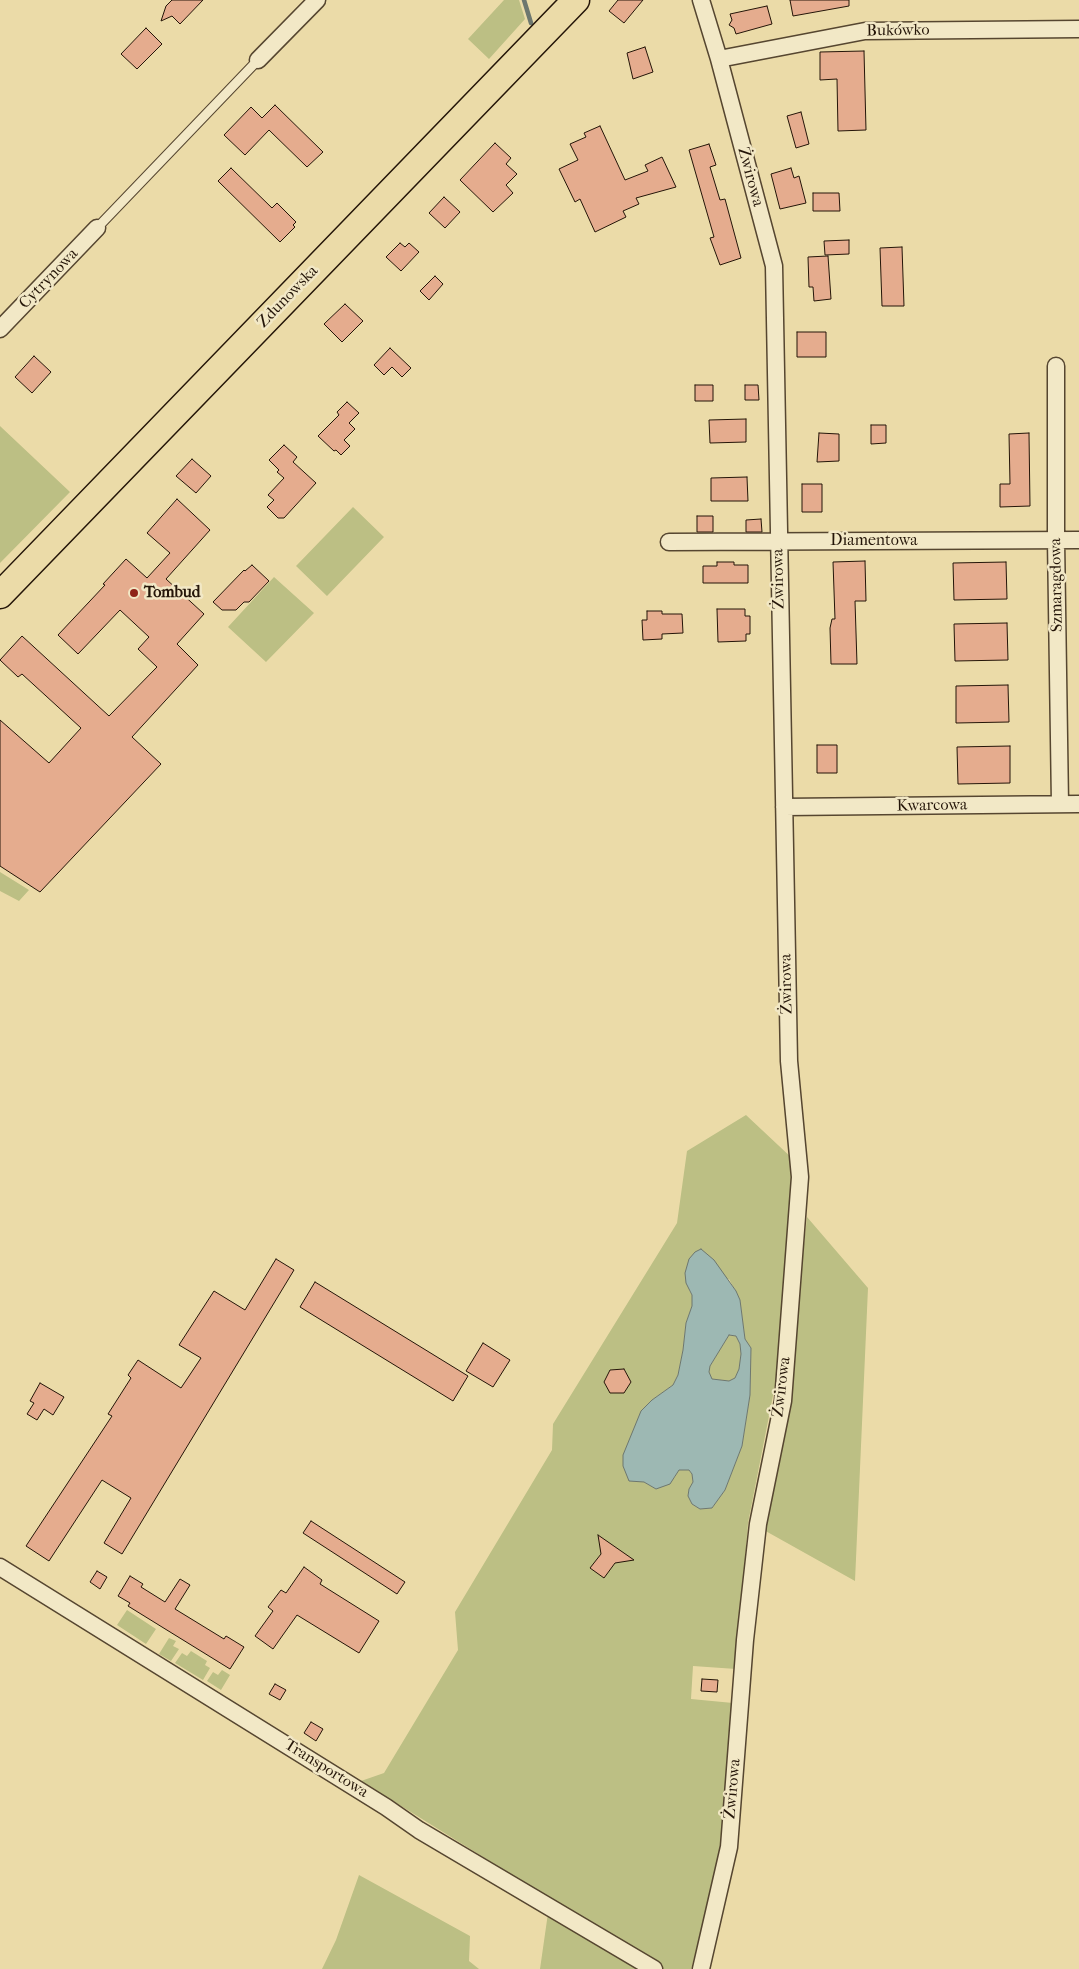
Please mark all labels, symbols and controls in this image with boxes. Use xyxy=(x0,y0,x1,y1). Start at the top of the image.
street label: Bukówko xyxy=(866,21,930,41)
street label: Żwirowa xyxy=(733,145,767,209)
street label: Cytrynowa xyxy=(16,245,82,313)
street label: Zdunowska xyxy=(254,262,322,332)
street label: Diamentowa xyxy=(830,531,918,551)
street label: Szmaragdowa xyxy=(1047,538,1067,632)
street label: Żwirowa xyxy=(769,548,789,610)
place label: Tombud xyxy=(144,583,201,603)
marker: Tombud xyxy=(128,587,140,599)
street label: Kwarcowa xyxy=(897,796,967,816)
street label: Żwirowa xyxy=(777,953,797,1015)
street label: Żwirowa xyxy=(769,1356,795,1418)
street label: Transportowa xyxy=(281,1736,371,1802)
street label: Żwirowa xyxy=(721,1758,745,1820)

